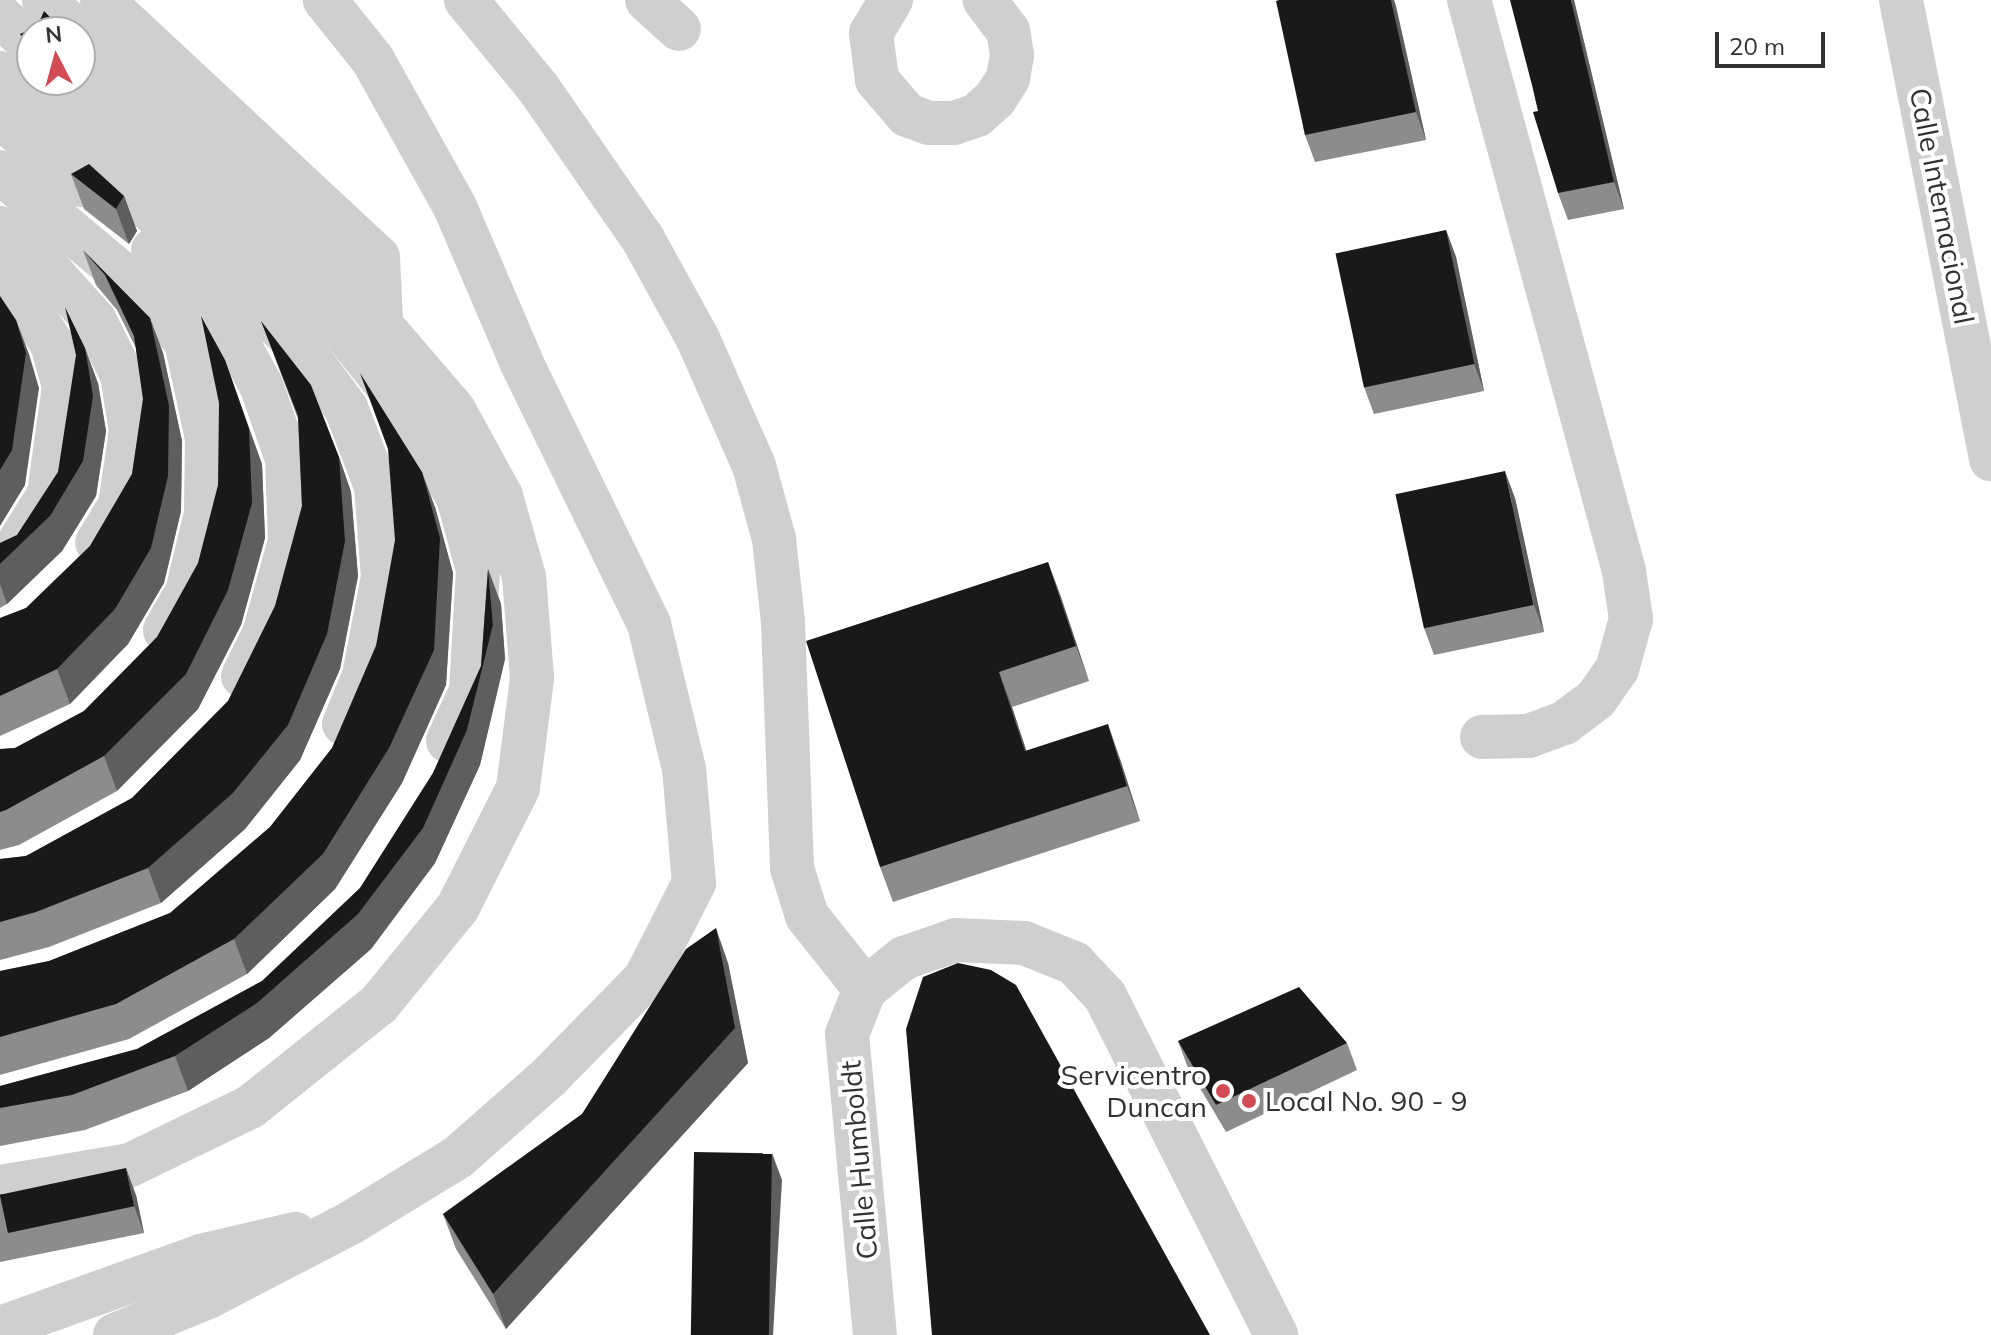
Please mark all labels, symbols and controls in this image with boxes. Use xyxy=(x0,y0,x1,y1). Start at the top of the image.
north arrow xyxy=(16,16,96,96)
scale bar xyxy=(1719,16,1829,66)
text: N xyxy=(44,19,63,49)
text: 20 m xyxy=(1729,31,1785,61)
street label: Calle Internacional xyxy=(1903,85,1981,327)
place label: Servicentro Duncan xyxy=(1061,1058,1207,1124)
street label: Calle Humboldt xyxy=(834,1059,884,1261)
marker: Servicentro Duncan xyxy=(1214,1082,1232,1100)
place label: Local No. 90 - 9 xyxy=(1265,1084,1468,1118)
marker: Local No. 90 - 9 xyxy=(1240,1092,1258,1110)

